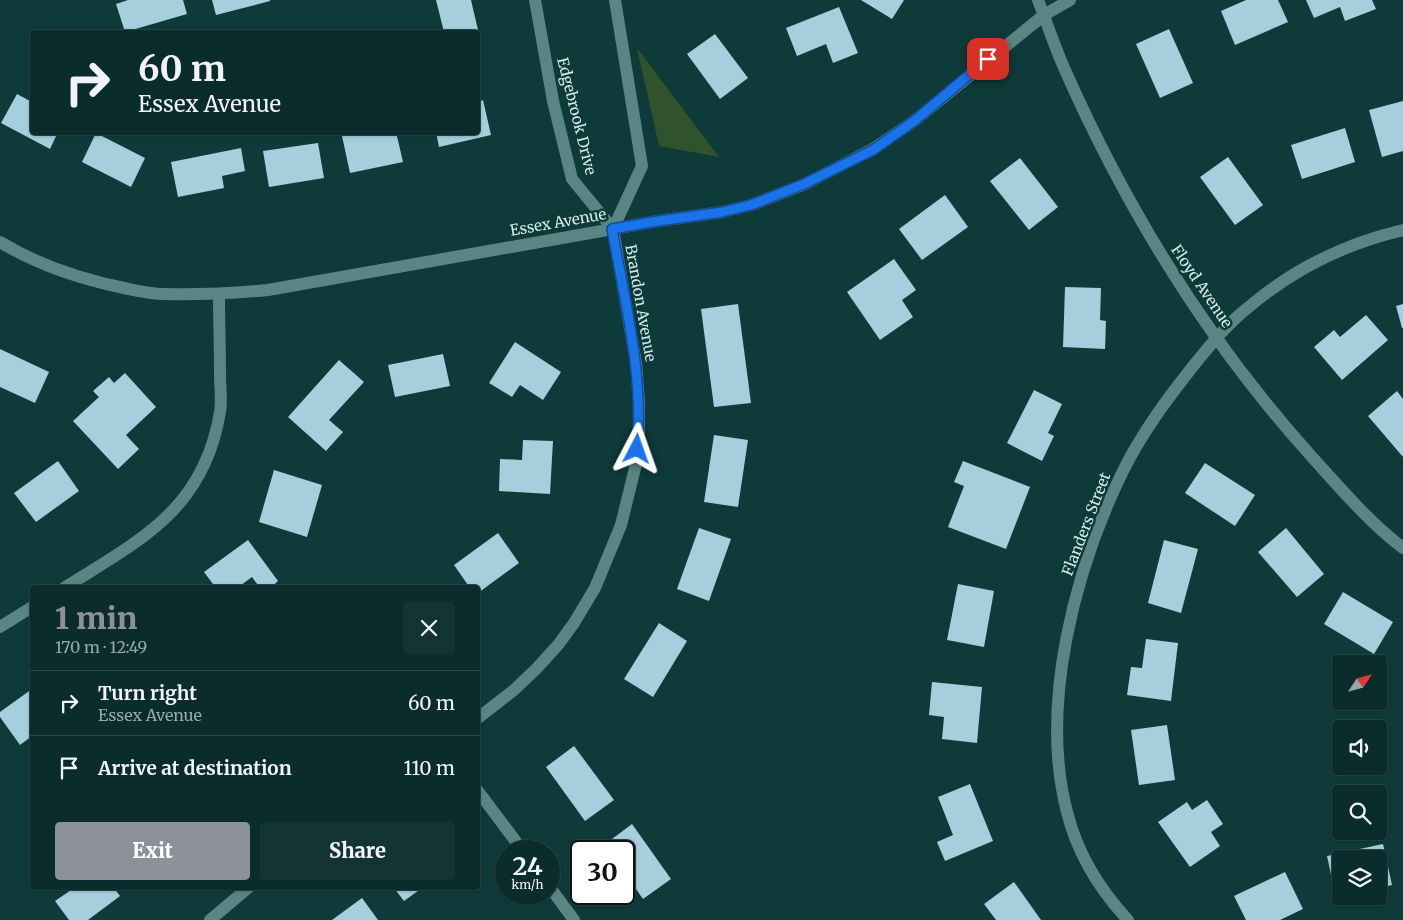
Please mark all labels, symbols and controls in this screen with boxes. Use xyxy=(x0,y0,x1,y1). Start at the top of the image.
pin xyxy=(967,38,1009,80)
icon: arrive xyxy=(974,45,1002,73)
text: 60 m xyxy=(138,47,226,91)
icon: right xyxy=(55,50,120,115)
street label: Edgebrook Drive xyxy=(553,55,601,177)
text: Essex Avenue xyxy=(138,90,281,118)
street label: Essex Avenue xyxy=(508,204,608,240)
street label: Floyd Avenue xyxy=(1167,241,1237,331)
street label: Brandon Avenue xyxy=(621,243,661,363)
position arrow xyxy=(610,422,662,474)
street label: Flanders Street xyxy=(1058,469,1114,578)
text: 1 min xyxy=(55,599,137,637)
button: close xyxy=(403,602,455,654)
text: 170 m · 12:49 xyxy=(55,637,147,657)
north arrow xyxy=(1332,655,1388,710)
map controls xyxy=(1332,655,1387,905)
text: Turn right xyxy=(98,681,197,705)
icon: right xyxy=(55,689,83,717)
text: 60 m xyxy=(408,691,455,715)
text: Essex Avenue xyxy=(98,705,202,725)
button: sound xyxy=(1332,720,1387,775)
icon: arrive xyxy=(55,754,83,782)
text: Arrive at destination xyxy=(98,756,292,780)
text: 110 m xyxy=(404,756,455,780)
button: search xyxy=(1332,785,1387,840)
button: Exit xyxy=(55,822,250,880)
button: Share xyxy=(260,822,455,880)
speed limit sign: 30 xyxy=(570,840,635,905)
text: 24 xyxy=(512,850,543,882)
button: layers xyxy=(1332,850,1387,905)
text: km/h xyxy=(512,877,543,892)

